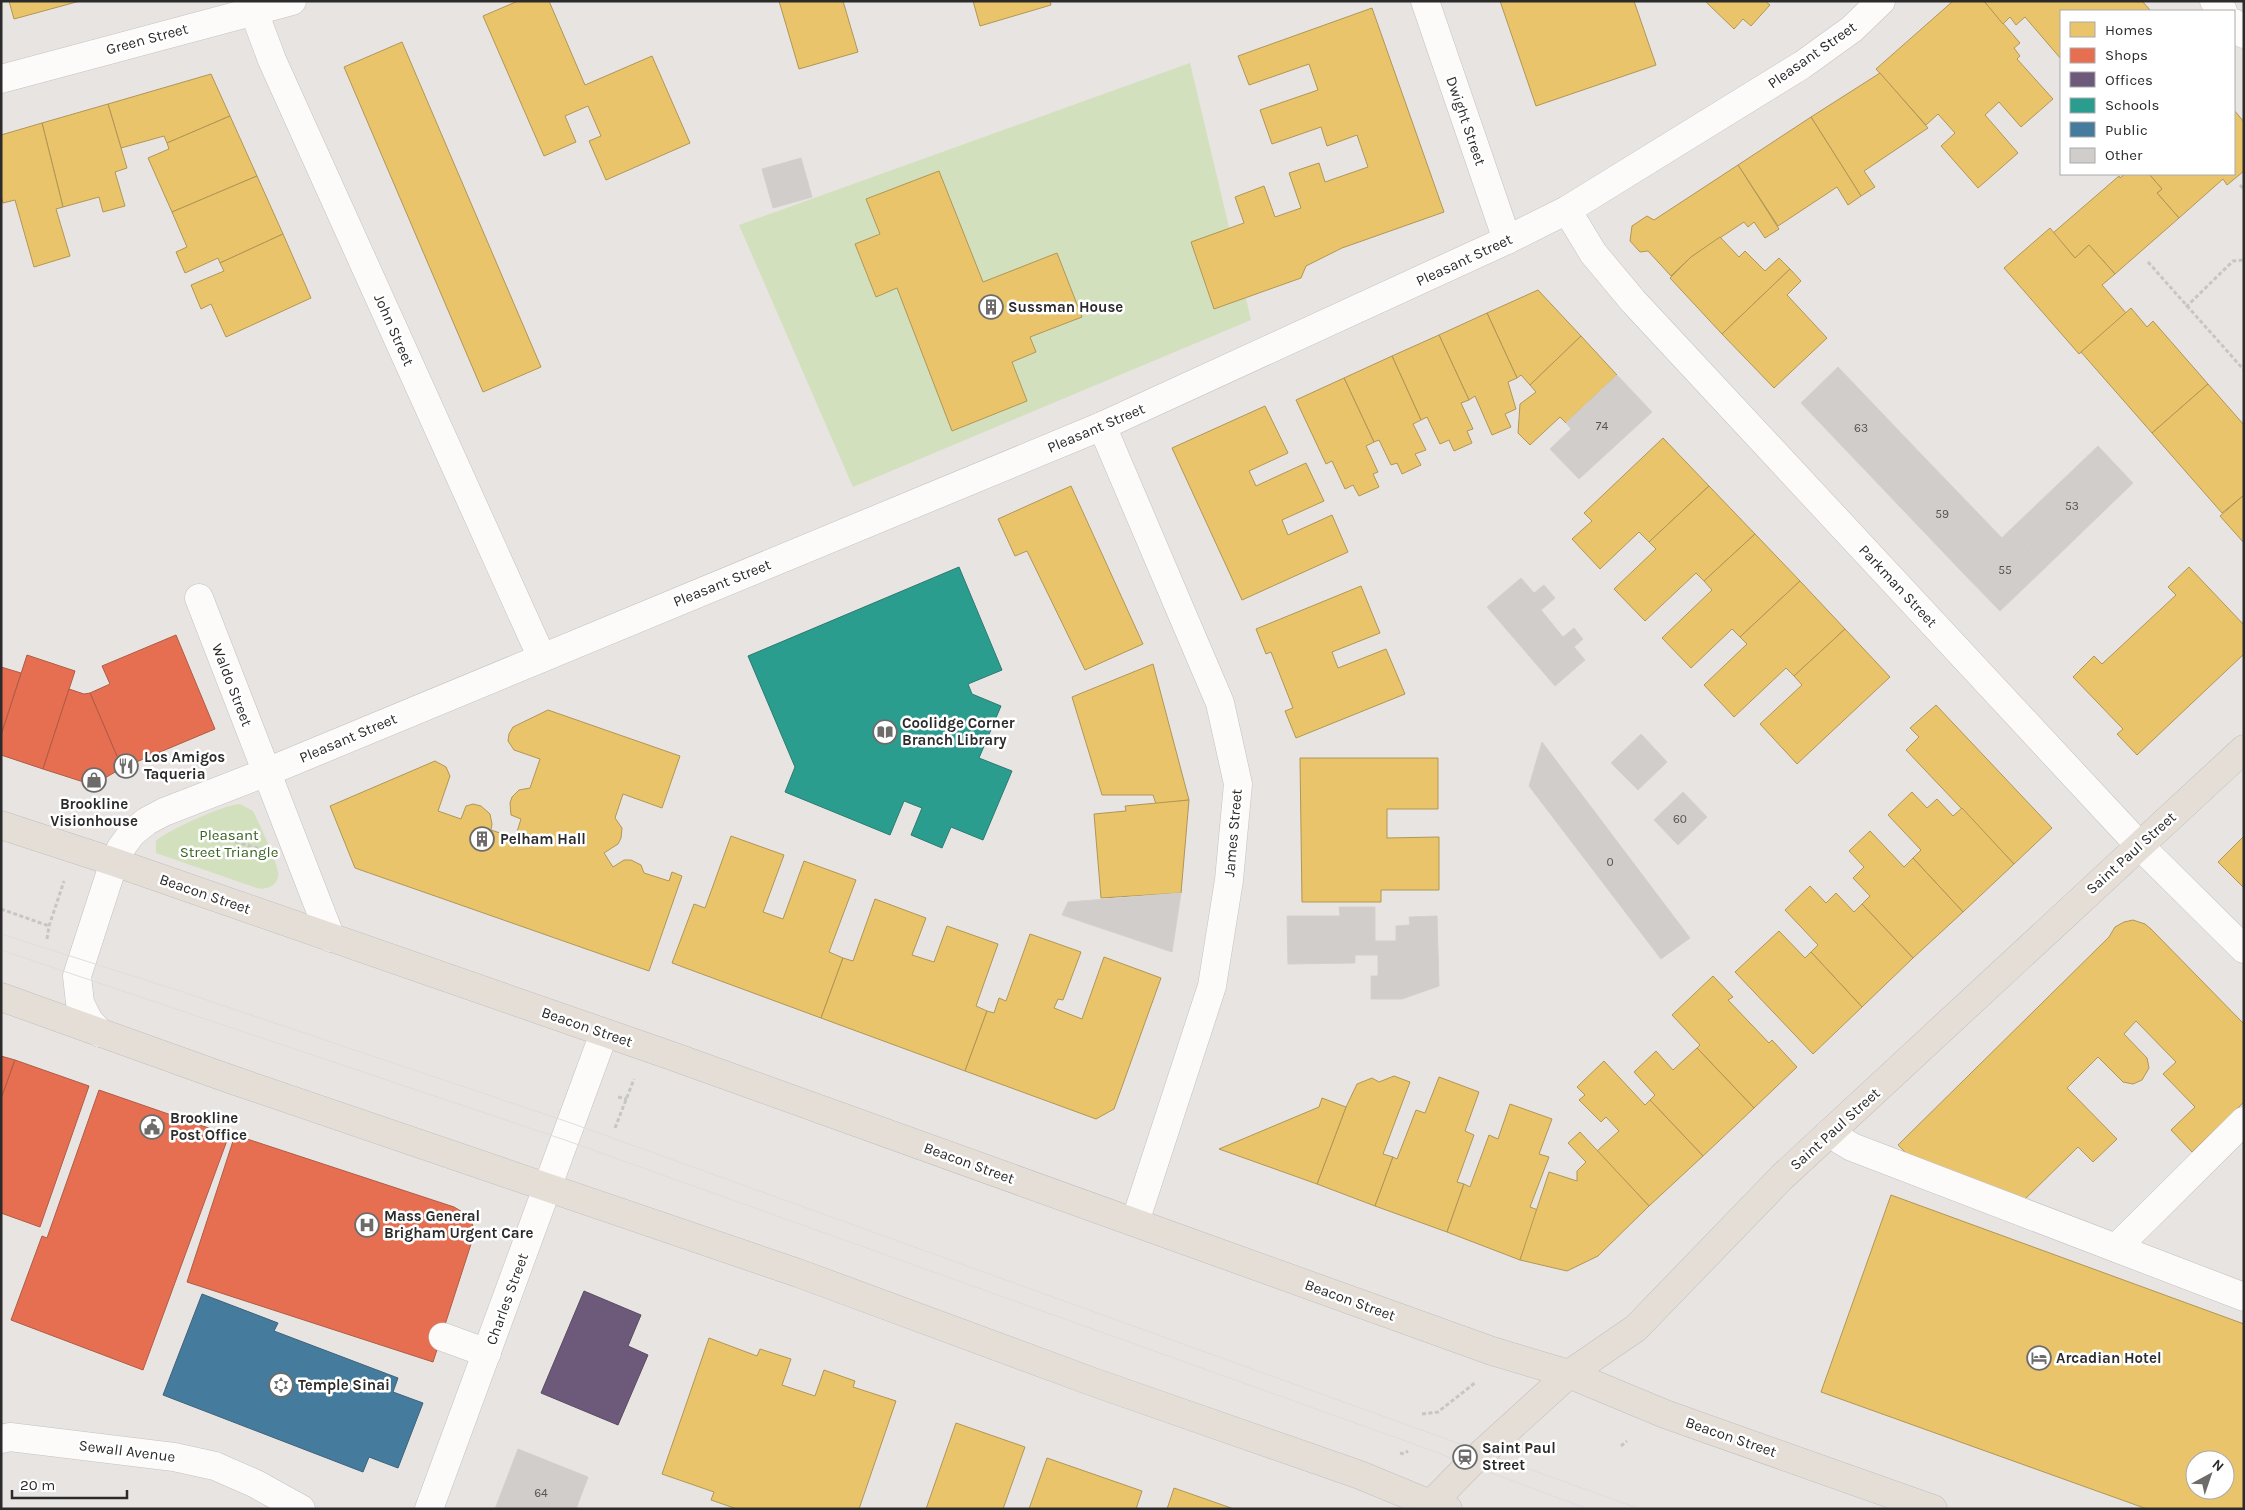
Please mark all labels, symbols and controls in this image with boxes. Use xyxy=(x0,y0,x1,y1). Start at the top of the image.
legend xyxy=(2060,10,2235,175)
street label: Pleasant Street xyxy=(1764,18,1860,92)
street label: Green Street xyxy=(104,19,190,59)
text: Homes xyxy=(2105,21,2153,39)
text: Shops xyxy=(2105,46,2148,64)
text: Offices xyxy=(2105,71,2153,89)
street label: Dwight Street xyxy=(1442,74,1490,168)
text: Schools xyxy=(2105,96,2159,114)
text: Public xyxy=(2105,121,2148,139)
text: Other xyxy=(2105,146,2143,164)
street label: Pleasant Street xyxy=(1413,230,1515,290)
street label: John Street xyxy=(370,291,418,369)
building icon: Sussman House xyxy=(978,294,1004,320)
place label: Sussman House xyxy=(1008,298,1123,316)
street label: Pleasant Street xyxy=(1045,399,1148,457)
house number: 74 xyxy=(1596,419,1608,433)
house number: 63 xyxy=(1854,421,1868,435)
house number: 53 xyxy=(2065,499,2079,513)
house number: 59 xyxy=(1935,507,1949,521)
street label: Parkman Street xyxy=(1855,541,1941,631)
street label: Pleasant Street xyxy=(670,555,774,611)
house number: 55 xyxy=(1998,563,2012,577)
street label: Waldo Street xyxy=(208,641,256,729)
street label: Pleasant Street xyxy=(297,709,400,767)
place label: Coolidge Corner Branch Library xyxy=(902,714,1015,749)
library icon: Coolidge Corner Branch Library xyxy=(872,719,898,745)
place label: Los Amigos Taqueria xyxy=(144,748,225,783)
restaurant icon: Los Amigos Taqueria xyxy=(113,753,139,779)
shop icon: Brookline Visionhouse xyxy=(81,767,107,793)
street label: James Street xyxy=(1220,788,1246,878)
place label: Brookline Visionhouse xyxy=(50,795,138,830)
street label: Saint Paul Street xyxy=(2082,808,2180,898)
house number: 60 xyxy=(1673,812,1687,826)
park label: Pleasant Street Triangle xyxy=(180,826,278,861)
building icon: Pelham Hall xyxy=(469,826,495,852)
place label: Pelham Hall xyxy=(500,830,586,848)
house number: 0 xyxy=(1606,855,1614,869)
street label: Beacon Street xyxy=(157,870,253,918)
street label: Beacon Street xyxy=(539,1003,635,1051)
street label: Saint Paul Street xyxy=(1786,1084,1884,1174)
place label: Brookline Post Office xyxy=(170,1109,247,1144)
public building icon: Brookline Post Office xyxy=(139,1114,165,1140)
street label: Beacon Street xyxy=(921,1138,1017,1188)
place label: Mass General Brigham Urgent Care xyxy=(384,1207,533,1242)
hospital icon: Mass General Brigham Urgent Care xyxy=(354,1212,380,1238)
street label: Charles Street xyxy=(482,1250,532,1347)
street label: Beacon Street xyxy=(1302,1275,1398,1325)
hotel icon: Arcadian Hotel xyxy=(2026,1345,2052,1371)
place label: Arcadian Hotel xyxy=(2056,1349,2162,1367)
synagogue icon: Temple Sinai xyxy=(268,1372,294,1398)
place label: Temple Sinai xyxy=(298,1376,390,1394)
street label: Beacon Street xyxy=(1683,1413,1779,1461)
street label: Sewall Avenue xyxy=(78,1436,176,1466)
place label: Saint Paul Street xyxy=(1482,1439,1556,1474)
station icon: Saint Paul Street xyxy=(1452,1444,1478,1470)
north arrow xyxy=(2185,1450,2235,1500)
text: N xyxy=(2209,1456,2227,1475)
scale bar xyxy=(12,1468,128,1500)
text: 20 m xyxy=(20,1476,55,1494)
house number: 64 xyxy=(534,1486,548,1500)

